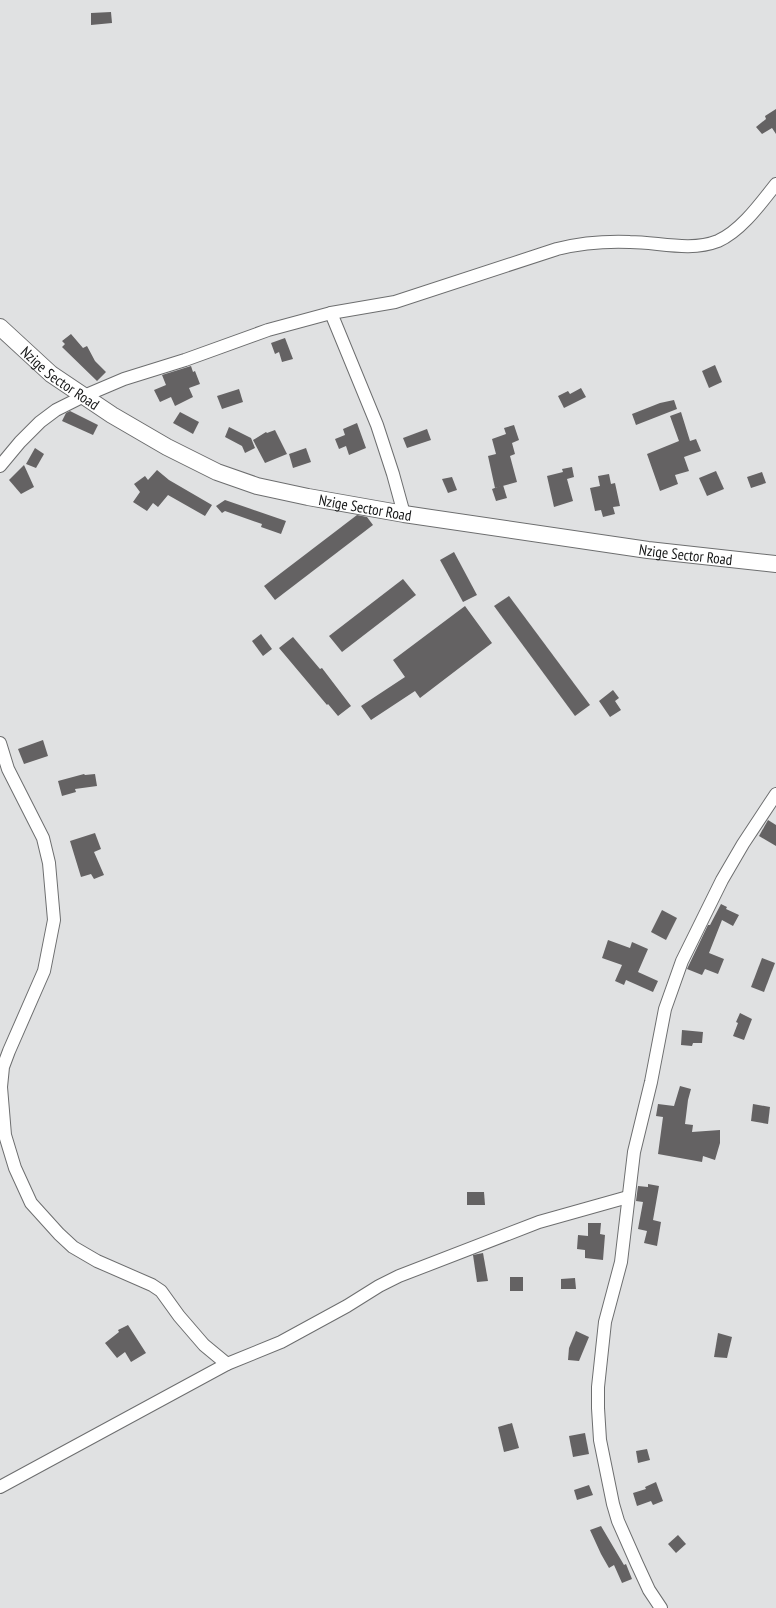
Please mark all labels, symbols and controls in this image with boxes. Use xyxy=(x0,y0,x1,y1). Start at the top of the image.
street label: Nzige Sector Road xyxy=(17,342,103,413)
street label: Nzige Sector Road xyxy=(317,490,413,524)
street label: Nzige Sector Road xyxy=(638,539,733,569)

